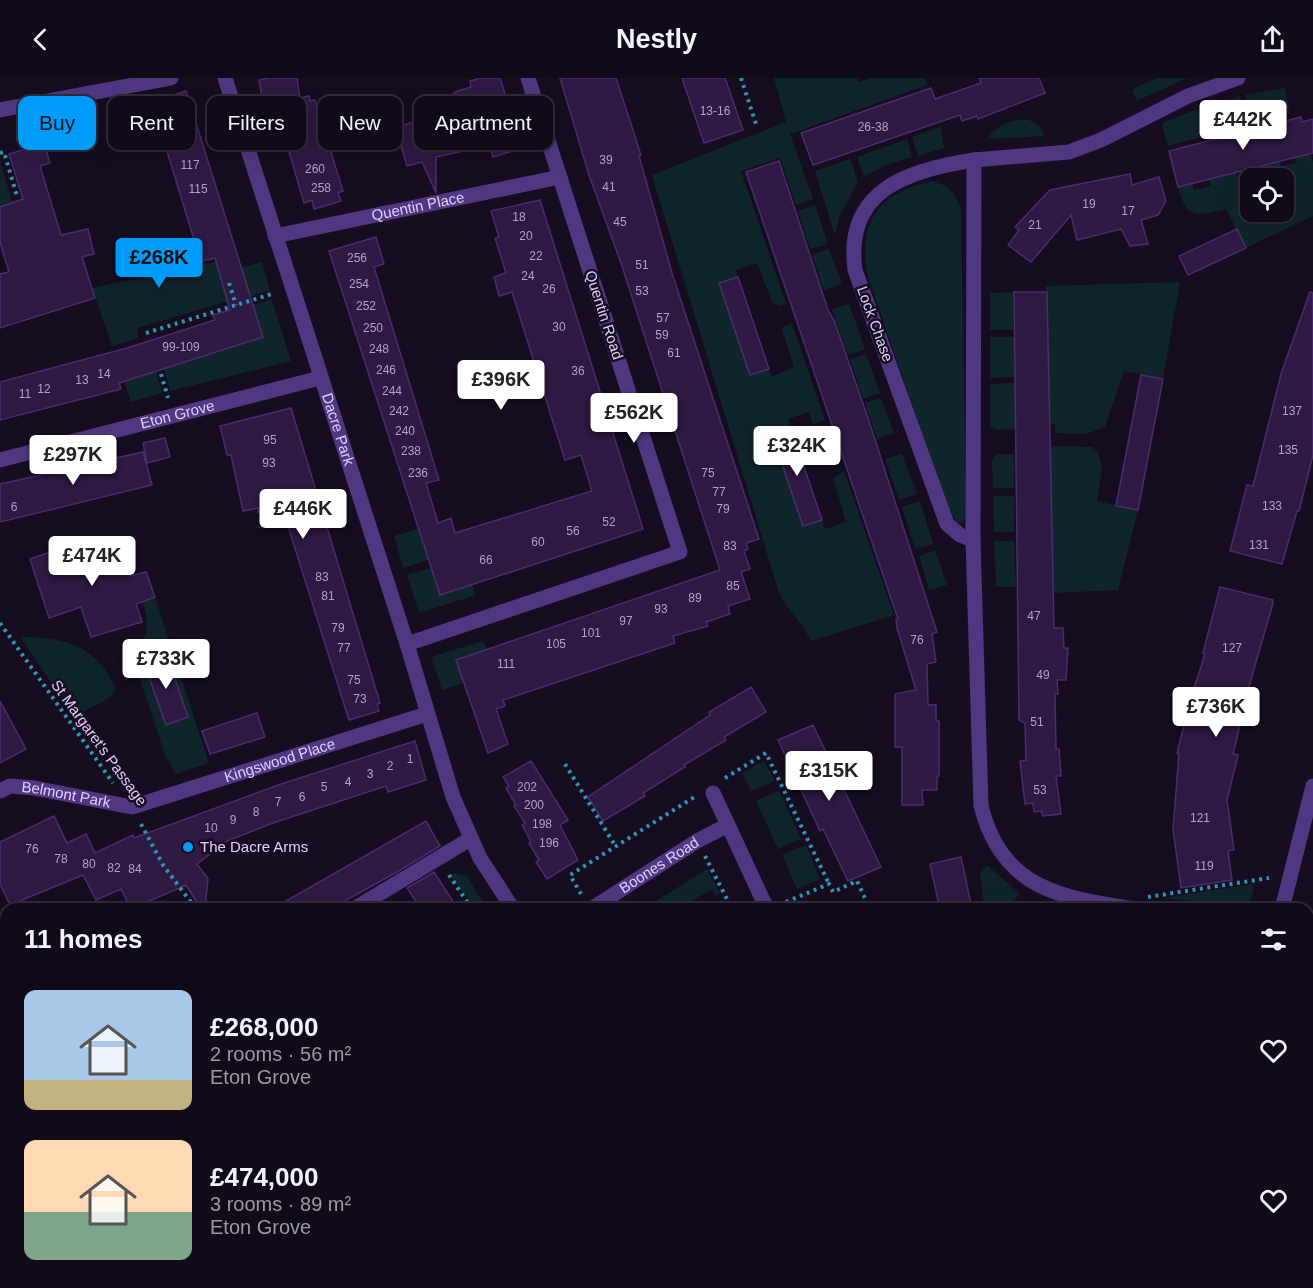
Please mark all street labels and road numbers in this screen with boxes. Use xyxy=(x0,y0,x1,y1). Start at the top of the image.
street label: Quentin Place xyxy=(370,188,466,224)
street label: Quentin Road xyxy=(582,268,627,361)
street label: Lock Chase xyxy=(854,284,897,364)
street label: Dacre Park xyxy=(319,391,358,468)
street label: Eton Grove xyxy=(138,396,216,432)
street label: St Margaret's Passage xyxy=(48,677,151,809)
street label: Kingswood Place xyxy=(222,735,337,785)
street label: Belmont Park xyxy=(21,778,113,811)
street label: Boones Road xyxy=(616,833,702,897)

